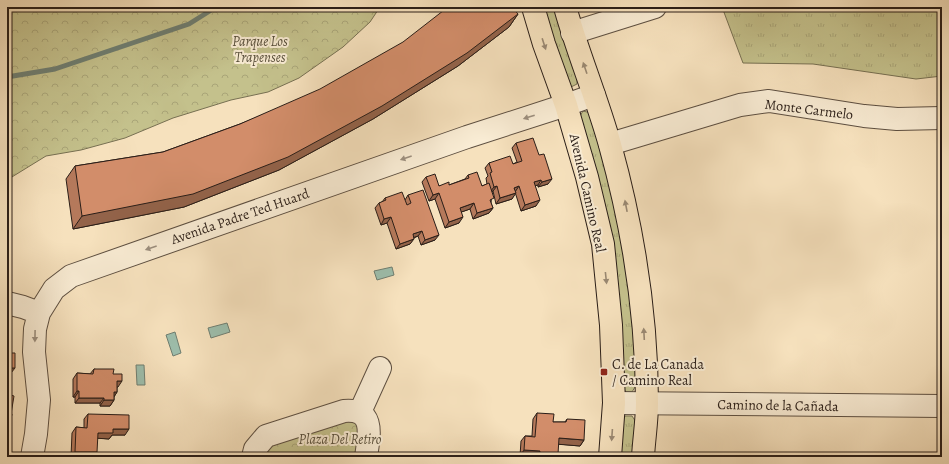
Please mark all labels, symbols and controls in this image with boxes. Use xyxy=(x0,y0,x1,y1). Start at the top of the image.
park label: Parque Los Trapenses xyxy=(232,32,288,67)
one-way arrow xyxy=(542,39,548,51)
one-way arrow xyxy=(581,61,587,73)
street label: Monte Carmelo xyxy=(764,95,854,124)
one-way arrow xyxy=(523,114,535,120)
street label: Avenida Camino Real xyxy=(564,131,611,255)
one-way arrow xyxy=(399,156,411,162)
street label: Avenida Padre Ted Huard xyxy=(168,184,312,249)
one-way arrow xyxy=(622,199,628,212)
one-way arrow xyxy=(145,245,157,251)
one-way arrow xyxy=(603,272,609,284)
one-way arrow xyxy=(640,328,647,340)
one-way arrow xyxy=(32,330,38,343)
place label: C. de La Canada / Camino Real xyxy=(612,355,704,390)
marker: C. de La Canada / Camino Real xyxy=(599,367,609,377)
street label: Camino de la Cañada xyxy=(717,395,839,416)
one-way arrow xyxy=(608,429,615,441)
park label: Plaza Del Retiro xyxy=(299,430,382,449)

